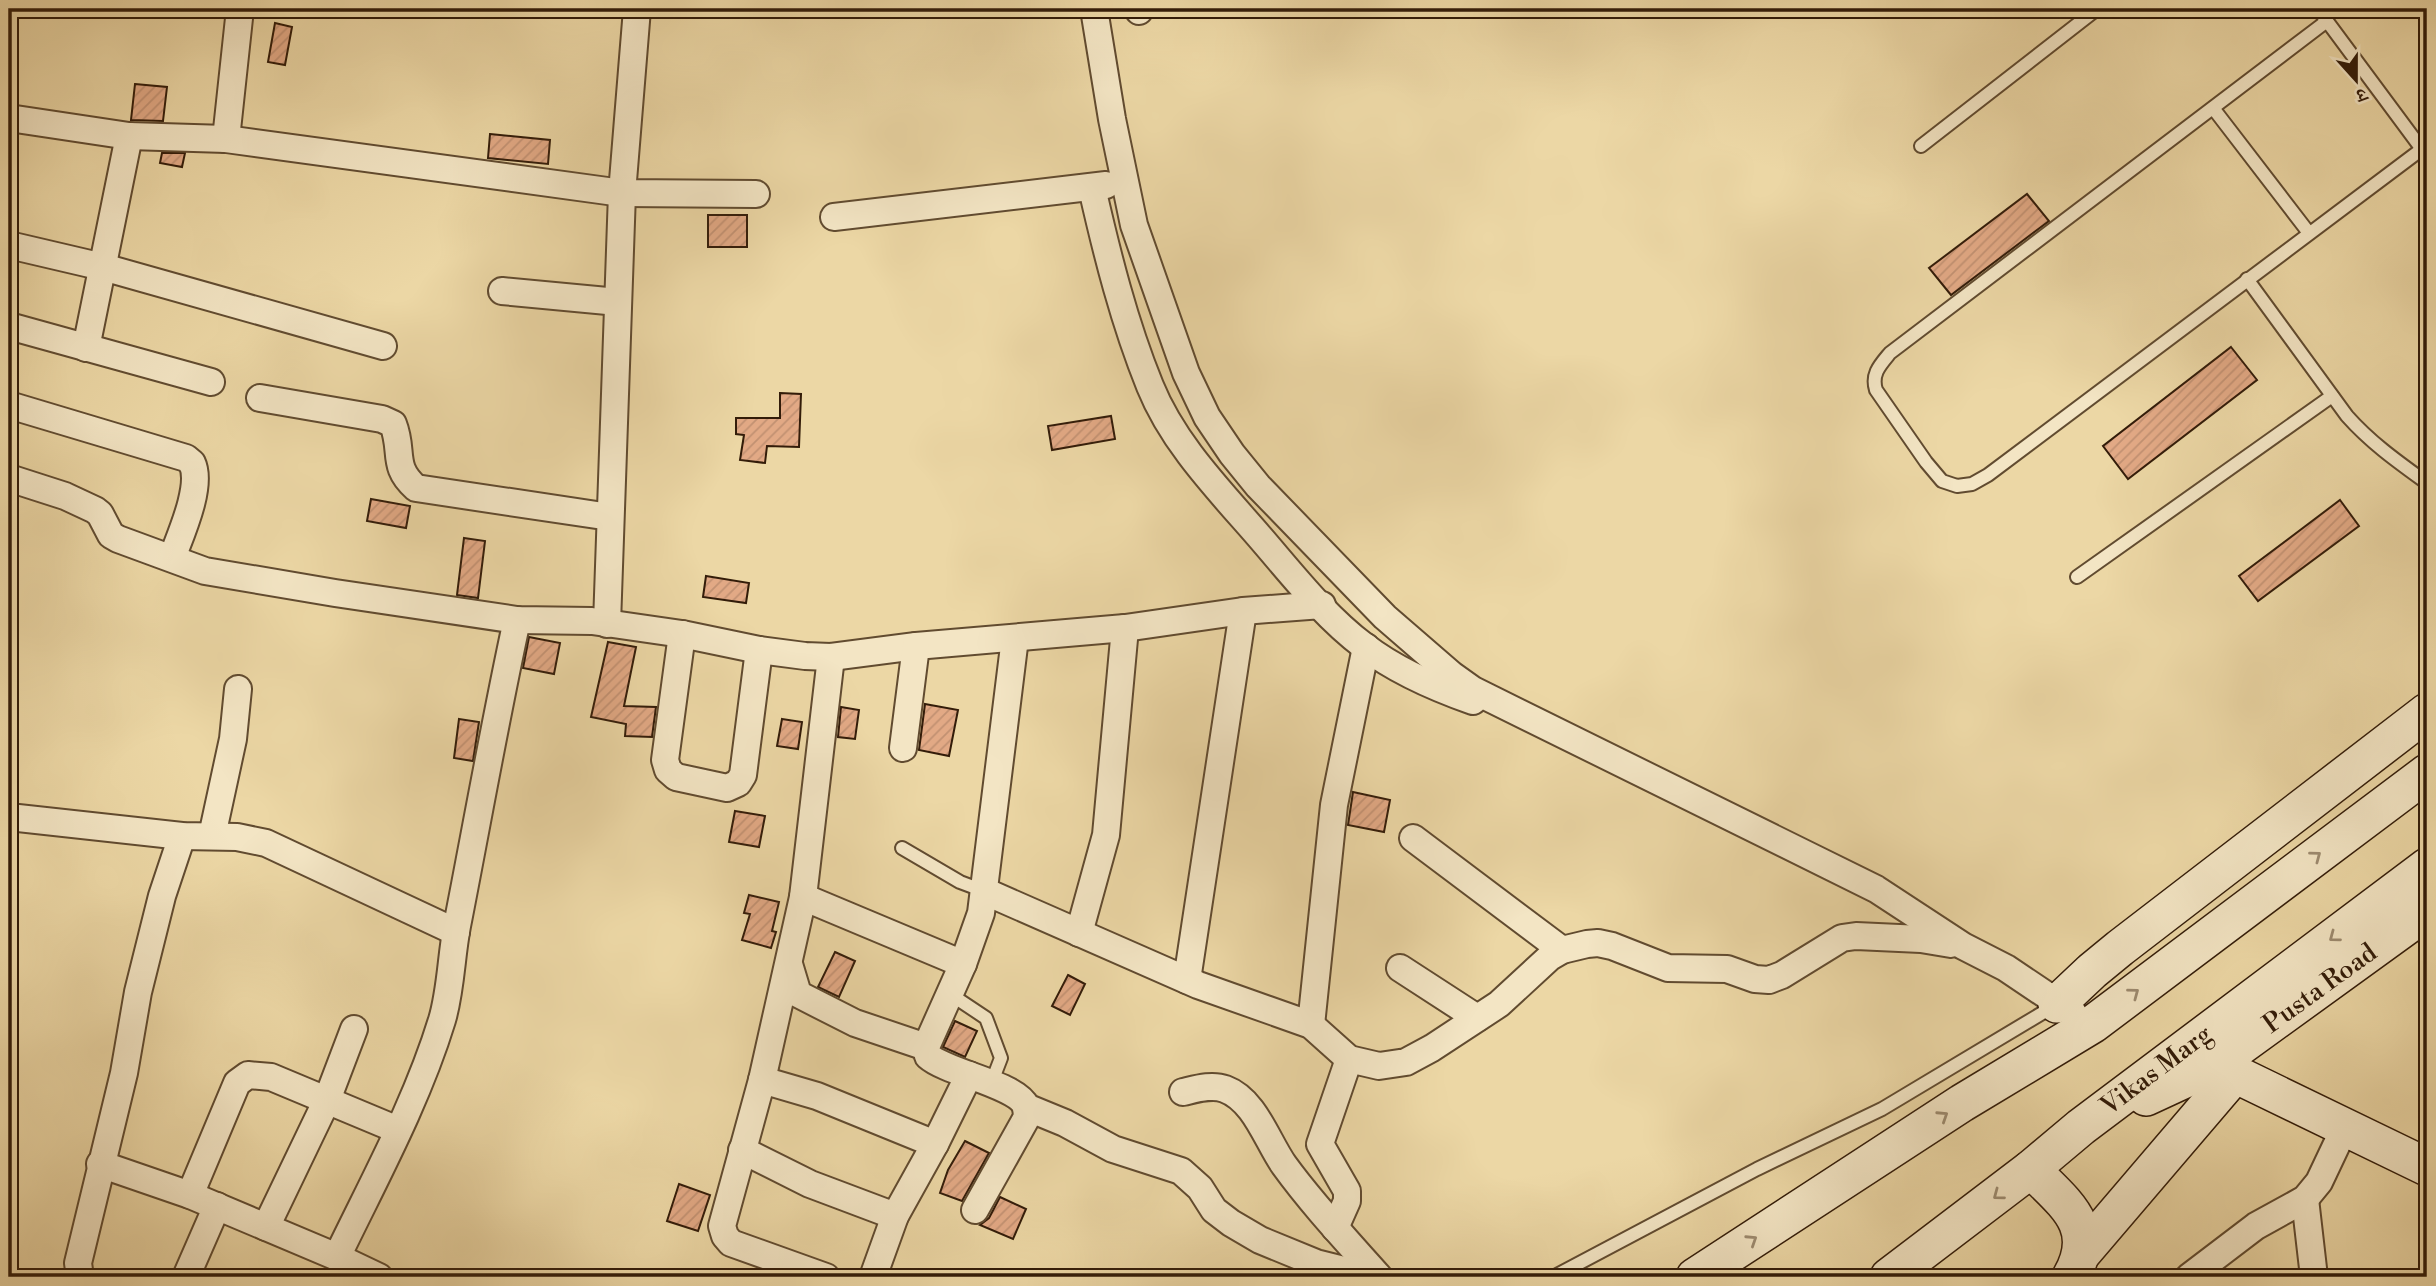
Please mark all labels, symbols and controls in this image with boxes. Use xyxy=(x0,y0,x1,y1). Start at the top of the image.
north arrow xyxy=(2320,46,2390,116)
text: उ xyxy=(2352,81,2372,108)
one-way arrow xyxy=(2308,852,2321,865)
one-way arrow xyxy=(2329,929,2341,941)
street label: Pusta Road xyxy=(2257,936,2383,1040)
one-way arrow xyxy=(2126,989,2139,1001)
street label: Vikas Marg xyxy=(2094,1018,2219,1123)
one-way arrow xyxy=(1935,1111,1948,1124)
one-way arrow xyxy=(1993,1186,2005,1199)
one-way arrow xyxy=(1744,1235,1757,1248)

